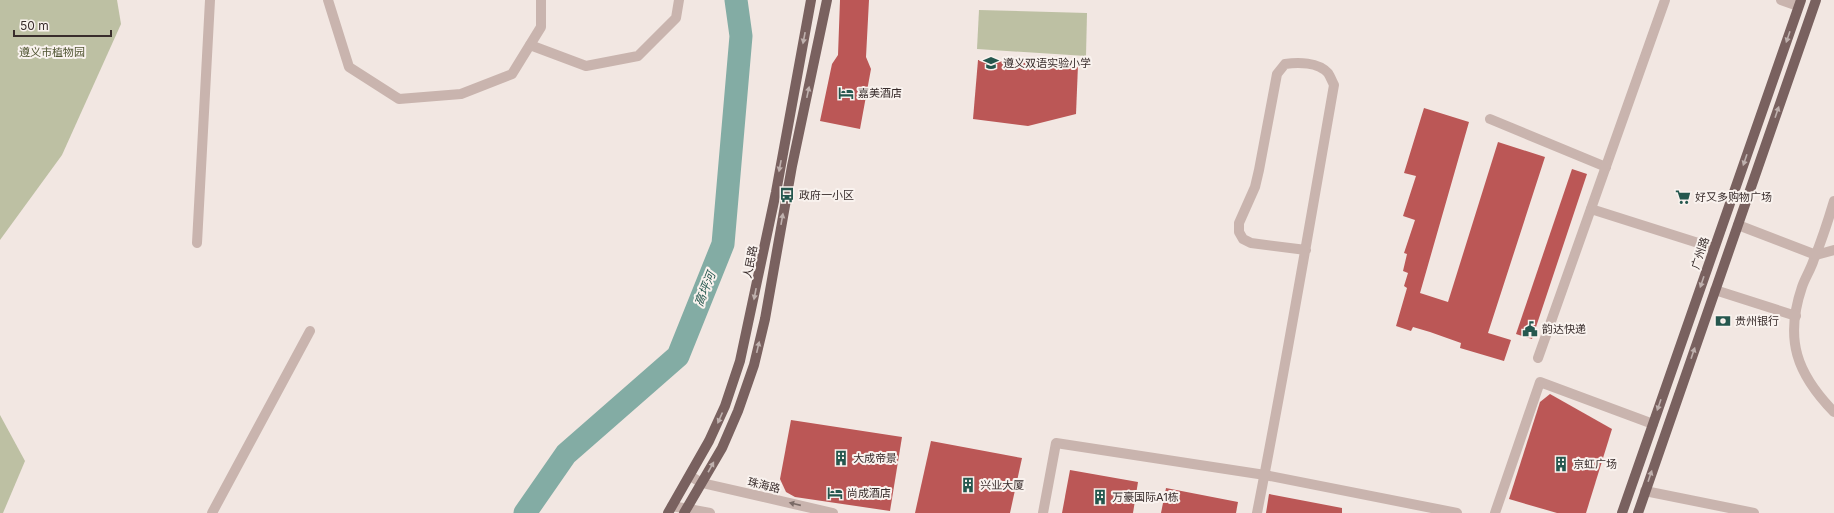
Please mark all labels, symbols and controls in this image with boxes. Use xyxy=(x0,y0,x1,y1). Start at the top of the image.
scale bar xyxy=(14,12,111,38)
text: 50 m xyxy=(20,18,49,33)
one-way arrow xyxy=(1784,31,1790,43)
one-way arrow xyxy=(801,32,807,45)
park label: 遵义市植物园 xyxy=(19,45,85,59)
school or university icon: 遵义双语实验小学 xyxy=(982,54,1000,72)
place label: 遵义双语实验小学 xyxy=(1003,56,1091,70)
hotel icon: 嘉美酒店 xyxy=(837,84,855,102)
one-way arrow xyxy=(805,85,811,98)
place label: 嘉美酒店 xyxy=(858,86,902,100)
one-way arrow xyxy=(1775,105,1781,117)
one-way arrow xyxy=(1742,154,1748,166)
one-way arrow xyxy=(777,160,783,172)
bus stop icon: 政府一小区 xyxy=(778,186,796,204)
place label: 政府一小区 xyxy=(799,188,854,202)
supermarket icon: 好又多购物广场 xyxy=(1674,188,1692,206)
place label: 好又多购物广场 xyxy=(1695,190,1772,204)
one-way arrow xyxy=(780,213,786,225)
street label: 广州路 xyxy=(1688,235,1712,271)
street label: 人民路 xyxy=(740,244,760,280)
water label: 高坪河 xyxy=(691,267,719,308)
one-way arrow xyxy=(1699,277,1705,289)
one-way arrow xyxy=(752,288,758,300)
bank icon: 贵州银行 xyxy=(1714,312,1732,330)
place label: 贵州银行 xyxy=(1735,314,1779,328)
public building icon: 韵达快递 xyxy=(1521,320,1539,338)
place label: 韵达快递 xyxy=(1542,322,1586,336)
one-way arrow xyxy=(756,341,762,353)
one-way arrow xyxy=(1691,347,1697,359)
one-way arrow xyxy=(1656,400,1662,412)
one-way arrow xyxy=(716,413,722,425)
building icon: 大成帝景 xyxy=(832,449,850,467)
place label: 大成帝景 xyxy=(853,451,897,465)
building icon: 京虹广场 xyxy=(1552,455,1570,473)
place label: 京虹广场 xyxy=(1573,457,1617,471)
one-way arrow xyxy=(707,461,714,473)
one-way arrow xyxy=(1648,470,1654,482)
street label: 珠海路 xyxy=(746,474,782,496)
building icon: 兴业大厦 xyxy=(959,476,977,494)
place label: 兴业大厦 xyxy=(980,478,1024,492)
hotel icon: 尚成酒店 xyxy=(826,484,844,502)
place label: 尚成酒店 xyxy=(847,486,891,500)
building icon: 万豪国际A1栋 xyxy=(1091,488,1109,506)
place label: 万豪国际A1栋 xyxy=(1112,490,1179,504)
one-way arrow xyxy=(789,501,802,507)

